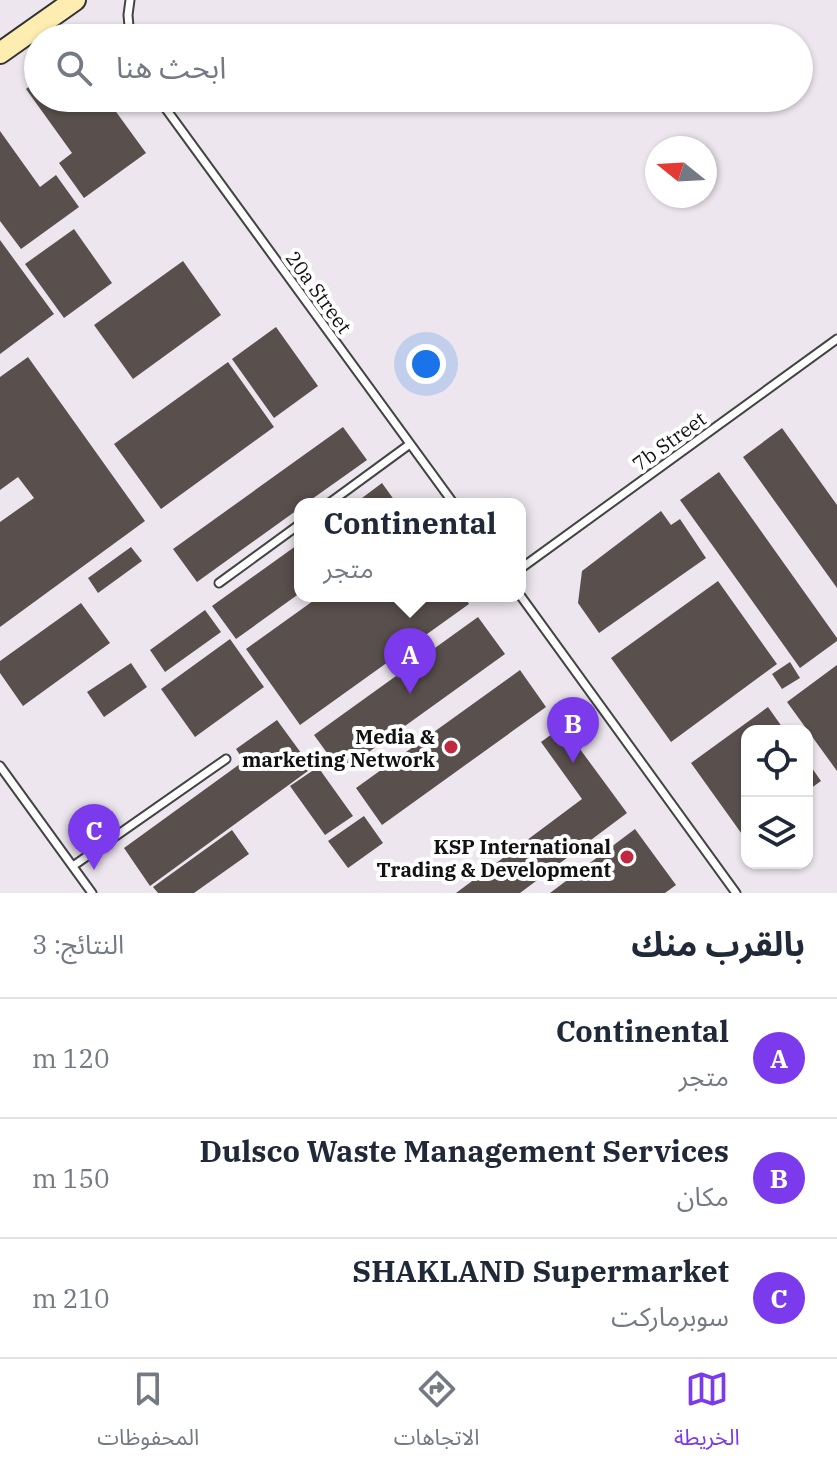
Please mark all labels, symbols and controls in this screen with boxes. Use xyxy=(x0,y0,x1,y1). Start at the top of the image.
search box xyxy=(24,24,813,112)
icon: search xyxy=(52,46,96,90)
text: ابحث هنا xyxy=(116,47,226,86)
north arrow xyxy=(645,136,717,208)
street label: 20a Street xyxy=(280,245,358,339)
your location xyxy=(406,344,446,384)
street label: 7b Street xyxy=(627,405,711,477)
popup xyxy=(294,498,526,602)
text: Continental xyxy=(323,503,497,542)
text: متجر xyxy=(323,551,374,585)
pin: A xyxy=(384,628,436,694)
pin: B xyxy=(547,697,599,763)
place label: Media & marketing Network xyxy=(242,723,436,773)
map controls xyxy=(741,725,813,869)
button: locate xyxy=(741,725,813,797)
marker: Media & marketing Network xyxy=(442,738,460,756)
button: layers xyxy=(741,797,813,869)
pin: C xyxy=(68,804,120,870)
place label: KSP International Trading & Development xyxy=(377,833,612,883)
marker: KSP International Trading & Development xyxy=(618,848,636,866)
text: بالقرب منك xyxy=(631,921,805,965)
text: النتائج: 3 xyxy=(32,927,124,961)
text: Continental xyxy=(556,1011,729,1050)
text: 120 m xyxy=(32,1041,110,1075)
text: A xyxy=(770,1041,788,1075)
text: متجر xyxy=(679,1059,729,1093)
text: Dulsco Waste Management Services xyxy=(199,1131,729,1170)
text: 150 m xyxy=(32,1161,110,1195)
text: B xyxy=(770,1161,788,1195)
text: مكان xyxy=(677,1179,729,1213)
text: SHAKLAND Supermarket xyxy=(352,1251,729,1290)
text: 210 m xyxy=(32,1281,110,1315)
text: C xyxy=(770,1281,788,1315)
text: سوبرماركت xyxy=(611,1299,729,1333)
tab: المحفوظات xyxy=(97,1367,199,1461)
tab: الاتجاهات xyxy=(394,1367,480,1461)
tab: الخريطة xyxy=(674,1367,740,1461)

